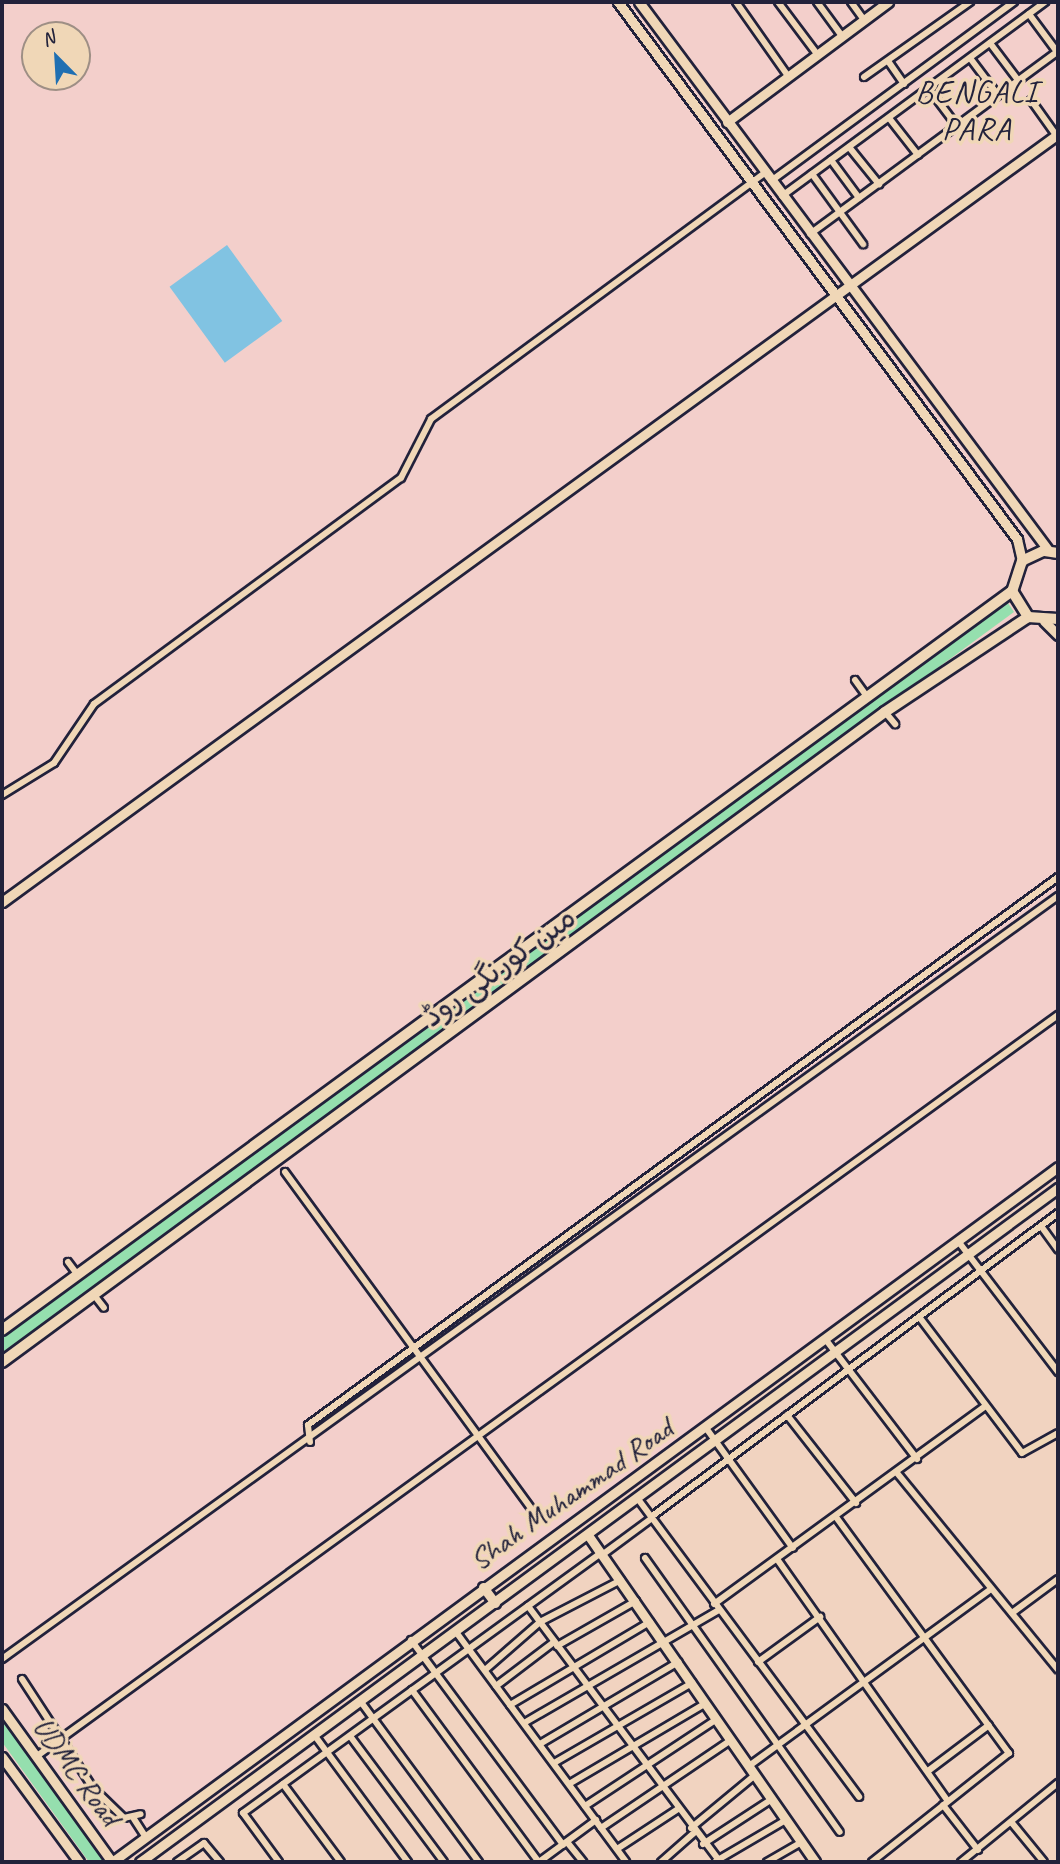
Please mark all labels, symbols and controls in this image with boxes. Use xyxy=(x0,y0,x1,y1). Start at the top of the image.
north arrow xyxy=(21,21,91,91)
text: N xyxy=(38,25,59,52)
district label: BENGALI PARA xyxy=(916,74,1038,149)
street label: مین کورنگی روڈ xyxy=(415,899,583,1035)
street label: Shah Muhammad Road xyxy=(463,1411,679,1577)
street label: UDMC Road xyxy=(26,1710,128,1832)

